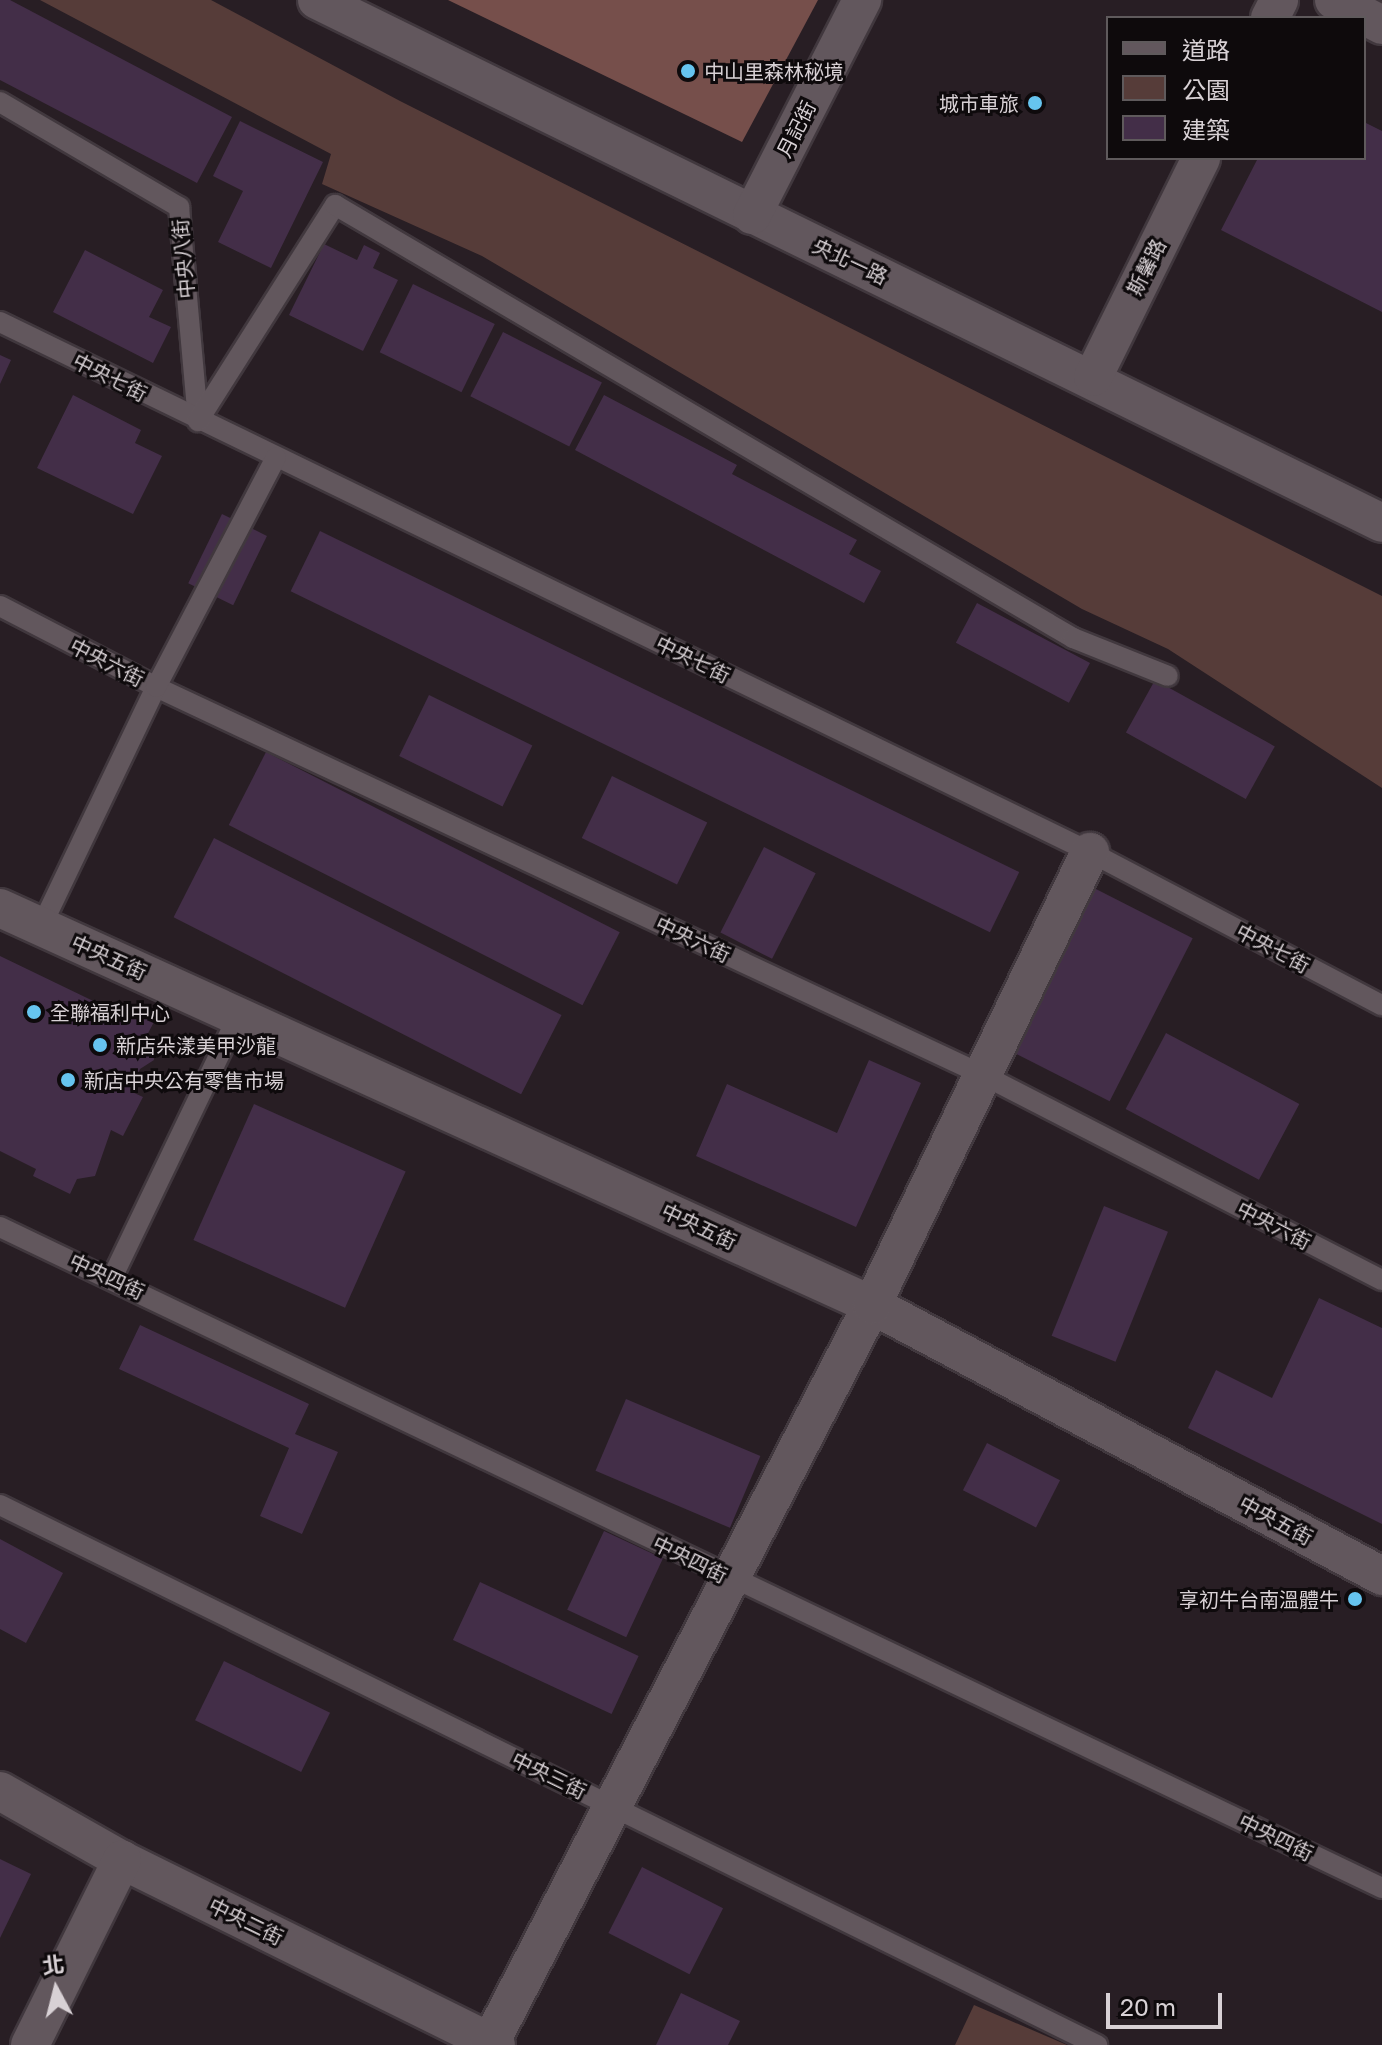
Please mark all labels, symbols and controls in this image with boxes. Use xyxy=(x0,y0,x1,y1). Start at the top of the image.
legend xyxy=(1106,16,1366,160)
text: 道路 xyxy=(1182,35,1230,64)
place label: 中山里森林秘境 xyxy=(704,59,844,83)
marker: 中山里森林秘境 xyxy=(679,62,697,80)
text: 公園 xyxy=(1182,75,1230,104)
place label: 城市車旅 xyxy=(939,91,1019,115)
marker: 城市車旅 xyxy=(1026,94,1044,112)
street label: 月記街 xyxy=(772,97,820,161)
text: 建築 xyxy=(1182,115,1230,144)
street label: 中央八街 xyxy=(168,218,198,300)
street label: 央北一路 xyxy=(809,233,891,289)
street label: 斯馨路 xyxy=(1122,235,1170,299)
street label: 中央七街 xyxy=(69,348,151,406)
street label: 中央七街 xyxy=(652,631,734,687)
street label: 中央六街 xyxy=(66,633,148,691)
street label: 中央六街 xyxy=(652,911,734,967)
street label: 中央七街 xyxy=(1232,919,1314,977)
street label: 中央五街 xyxy=(68,930,150,984)
place label: 全聯福利中心 xyxy=(50,1000,170,1024)
marker: 全聯福利中心 xyxy=(25,1003,43,1021)
place label: 新店朵漾美甲沙龍 xyxy=(116,1033,276,1057)
marker: 新店朵漾美甲沙龍 xyxy=(91,1036,109,1054)
place label: 新店中央公有零售市場 xyxy=(84,1068,284,1092)
marker: 新店中央公有零售市場 xyxy=(59,1071,77,1089)
street label: 中央六街 xyxy=(1233,1196,1315,1254)
street label: 中央五街 xyxy=(658,1198,740,1254)
street label: 中央四街 xyxy=(66,1248,148,1304)
street label: 中央五街 xyxy=(1235,1491,1317,1549)
street label: 中央四街 xyxy=(649,1531,731,1587)
place label: 享初牛台南溫體牛 xyxy=(1179,1587,1339,1611)
marker: 享初牛台南溫體牛 xyxy=(1346,1590,1364,1608)
street label: 中央三街 xyxy=(508,1747,590,1803)
street label: 中央四街 xyxy=(1235,1809,1317,1865)
street label: 中央二街 xyxy=(205,1893,287,1949)
north arrow xyxy=(16,1949,96,2029)
text: 北 xyxy=(40,1950,66,1979)
scale bar xyxy=(1110,1977,1226,2027)
text: 20 m xyxy=(1120,1992,1176,2021)

